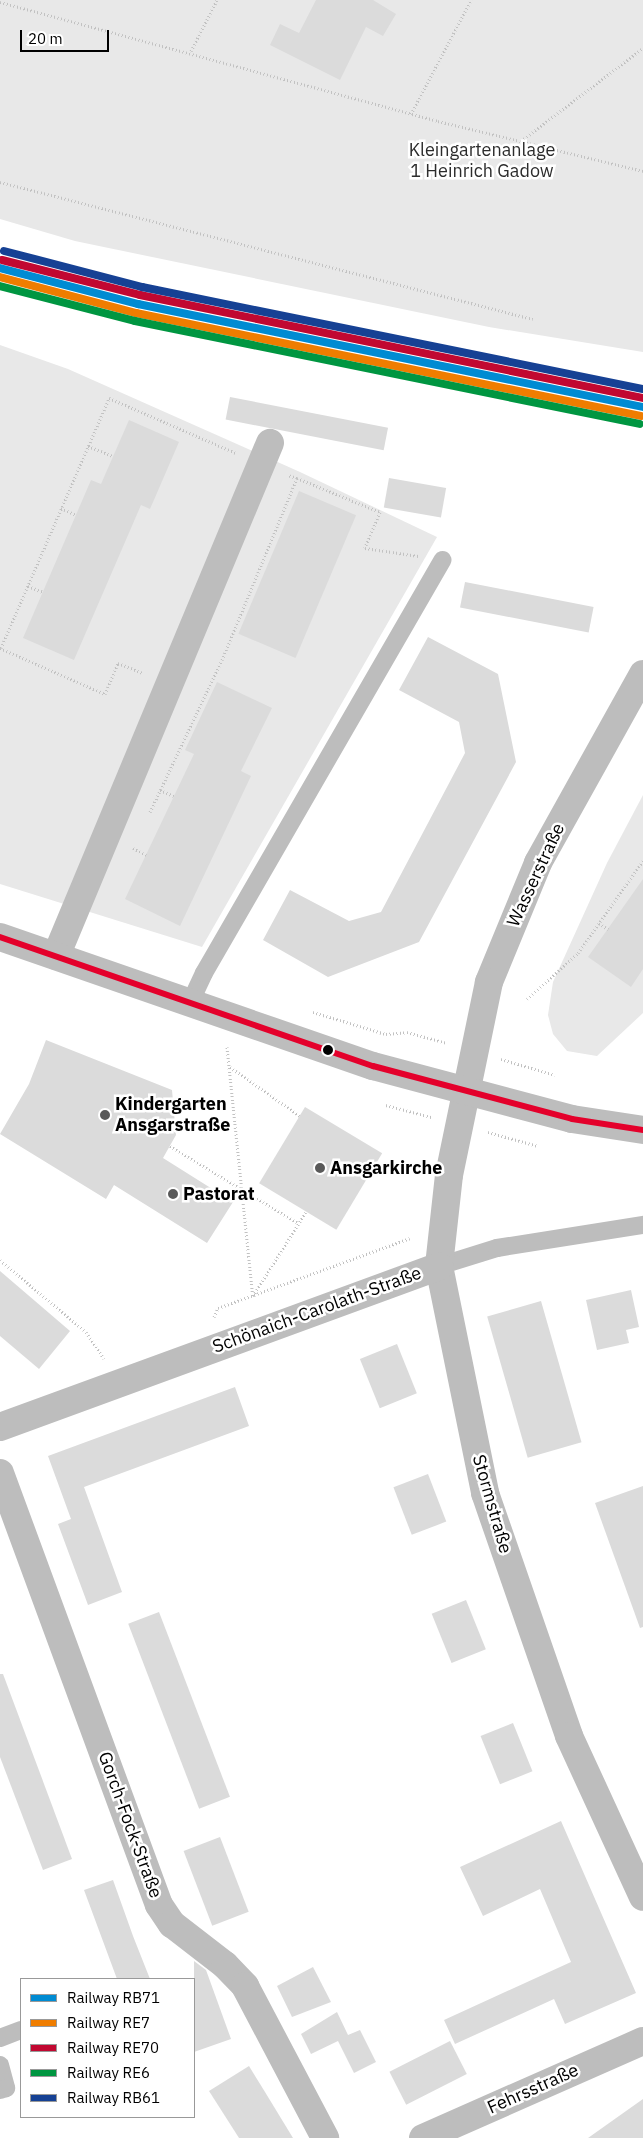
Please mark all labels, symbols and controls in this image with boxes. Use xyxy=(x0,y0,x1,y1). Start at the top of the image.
scale bar xyxy=(22,20,111,52)
text: 20 m xyxy=(28,29,63,48)
park label: Kleingartenanlage 1 Heinrich Gadow xyxy=(409,140,555,182)
street label: Wasserstraße xyxy=(503,820,569,930)
unlabelled marker xyxy=(323,1045,333,1055)
place label: Kindergarten Ansgarstraße xyxy=(115,1094,230,1136)
marker: Kindergarten Ansgarstraße xyxy=(99,1109,111,1121)
place label: Ansgarkirche xyxy=(330,1157,442,1179)
marker: Ansgarkirche xyxy=(314,1162,326,1174)
place label: Pastorat xyxy=(183,1183,255,1205)
marker: Pastorat xyxy=(167,1188,179,1200)
street label: Schönaich-Carolath-Straße xyxy=(210,1262,424,1358)
street label: Stormstraße xyxy=(468,1452,516,1556)
street label: Gorch-Fock-Straße xyxy=(93,1749,167,1901)
legend xyxy=(20,1978,195,2118)
text: Railway RB71 xyxy=(67,1988,160,2007)
text: Railway RE7 xyxy=(67,2013,150,2032)
text: Railway RE70 xyxy=(67,2038,159,2057)
street label: Fehrsstraße xyxy=(484,2059,582,2119)
text: Railway RE6 xyxy=(67,2063,150,2082)
text: Railway RB61 xyxy=(67,2088,160,2107)

